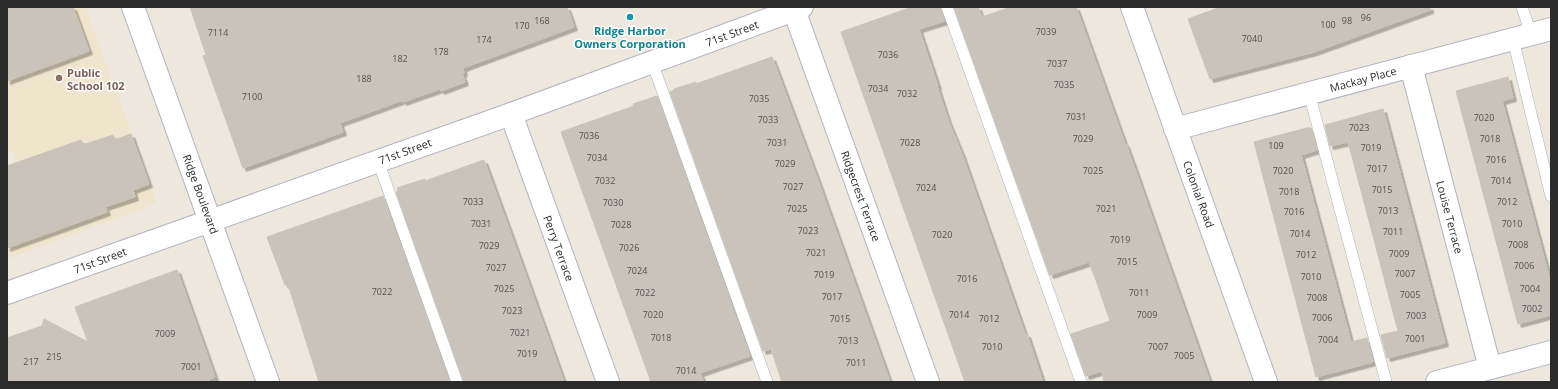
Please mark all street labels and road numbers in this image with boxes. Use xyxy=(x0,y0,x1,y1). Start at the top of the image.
street label: 71st Street xyxy=(703,16,761,50)
street label: Mackay Place xyxy=(1328,63,1398,95)
street label: 71st Street xyxy=(376,134,434,168)
street label: Ridgecrest Terrace xyxy=(838,149,884,243)
street label: Ridge Boulevard xyxy=(180,152,222,236)
street label: Colonial Road xyxy=(1180,158,1218,230)
street label: Louise Terrace xyxy=(1433,179,1467,255)
street label: Perry Terrace xyxy=(540,213,578,283)
street label: 71st Street xyxy=(71,243,129,277)

